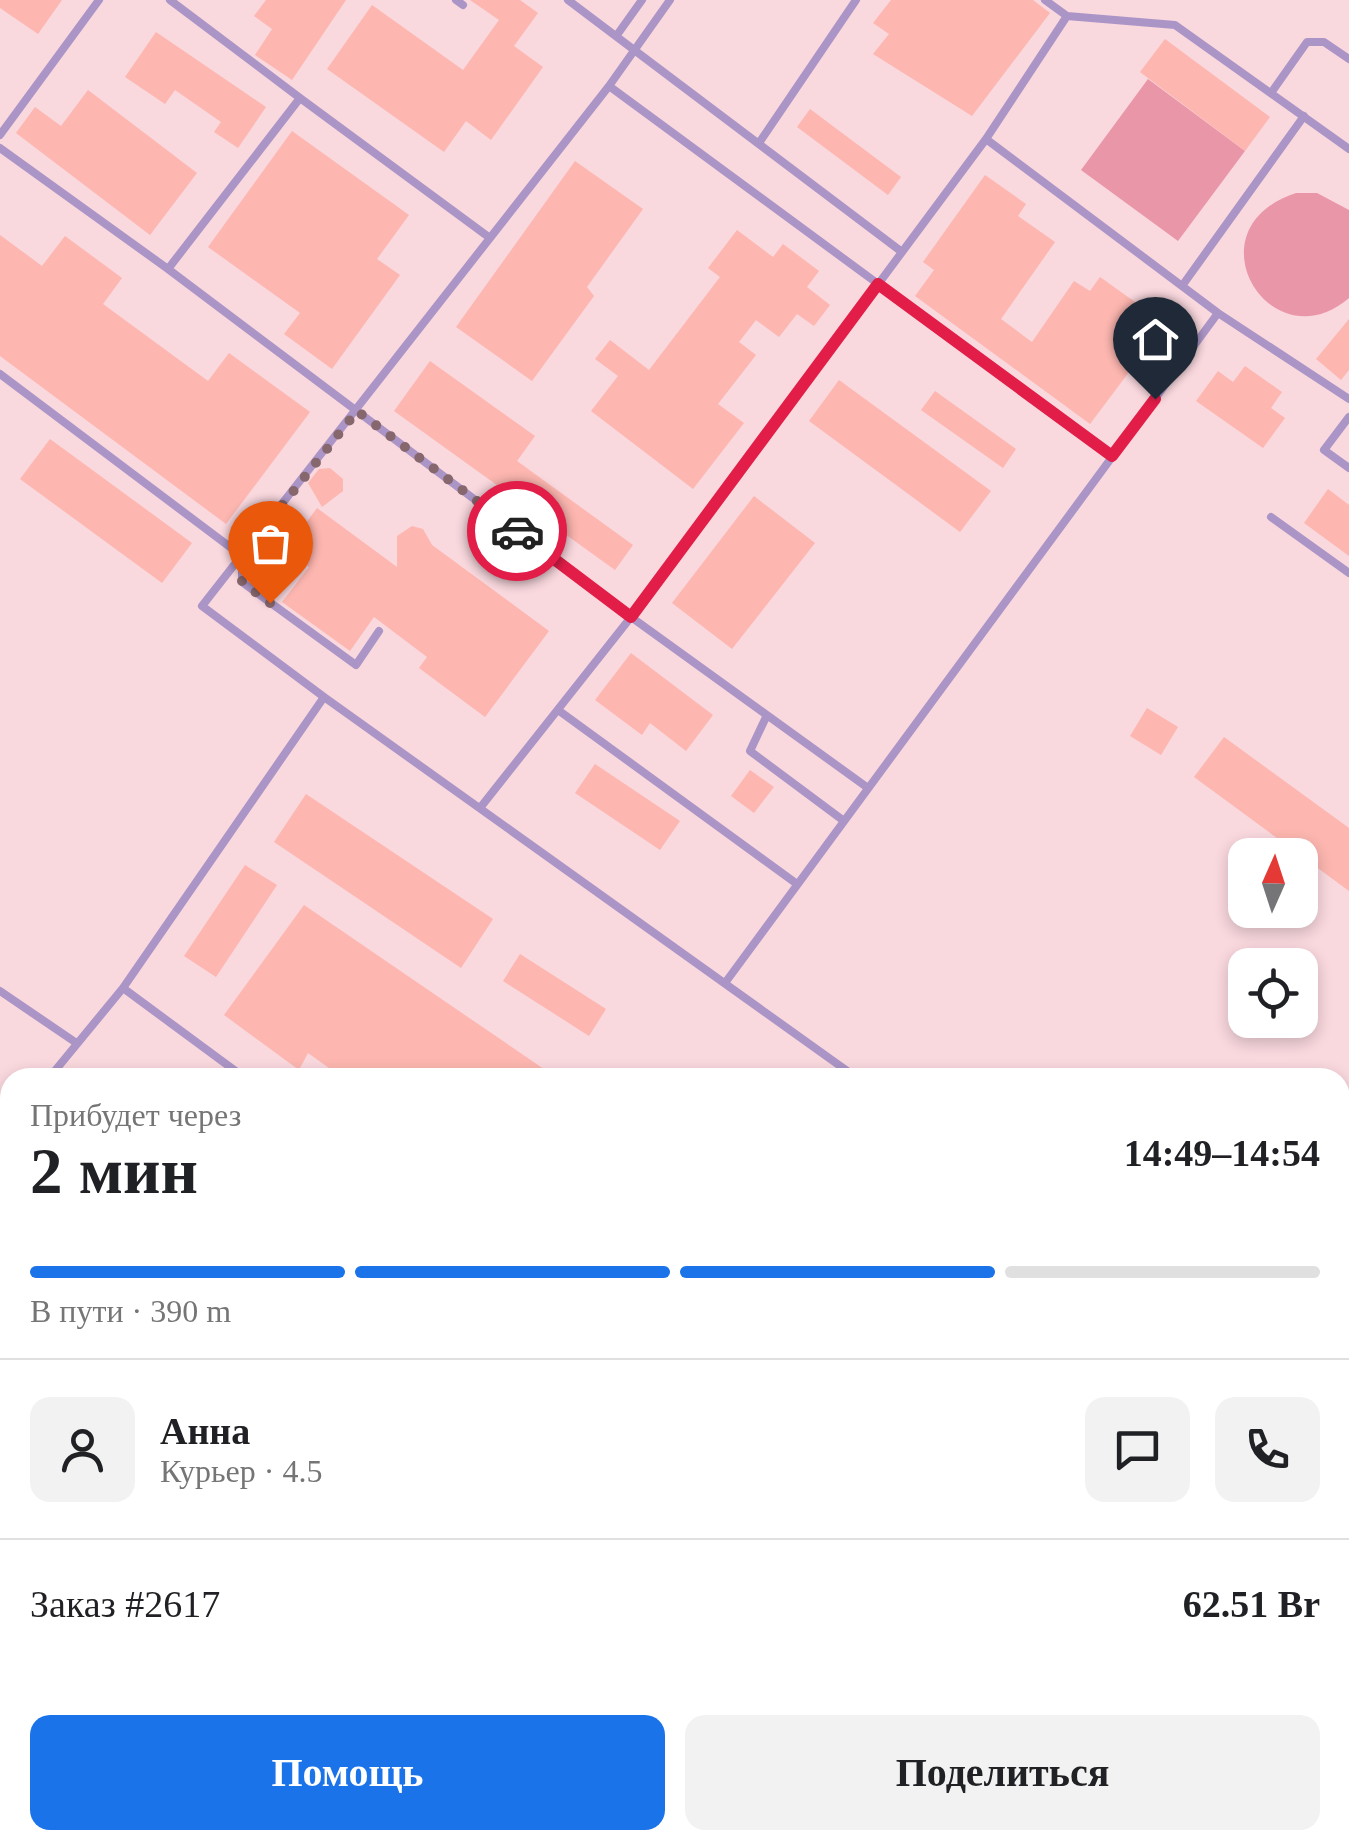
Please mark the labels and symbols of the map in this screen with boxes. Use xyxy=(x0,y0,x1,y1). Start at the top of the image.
pin xyxy=(1113,297,1198,400)
courier xyxy=(467,481,567,581)
pin xyxy=(228,501,313,604)
north arrow xyxy=(1228,838,1318,928)

